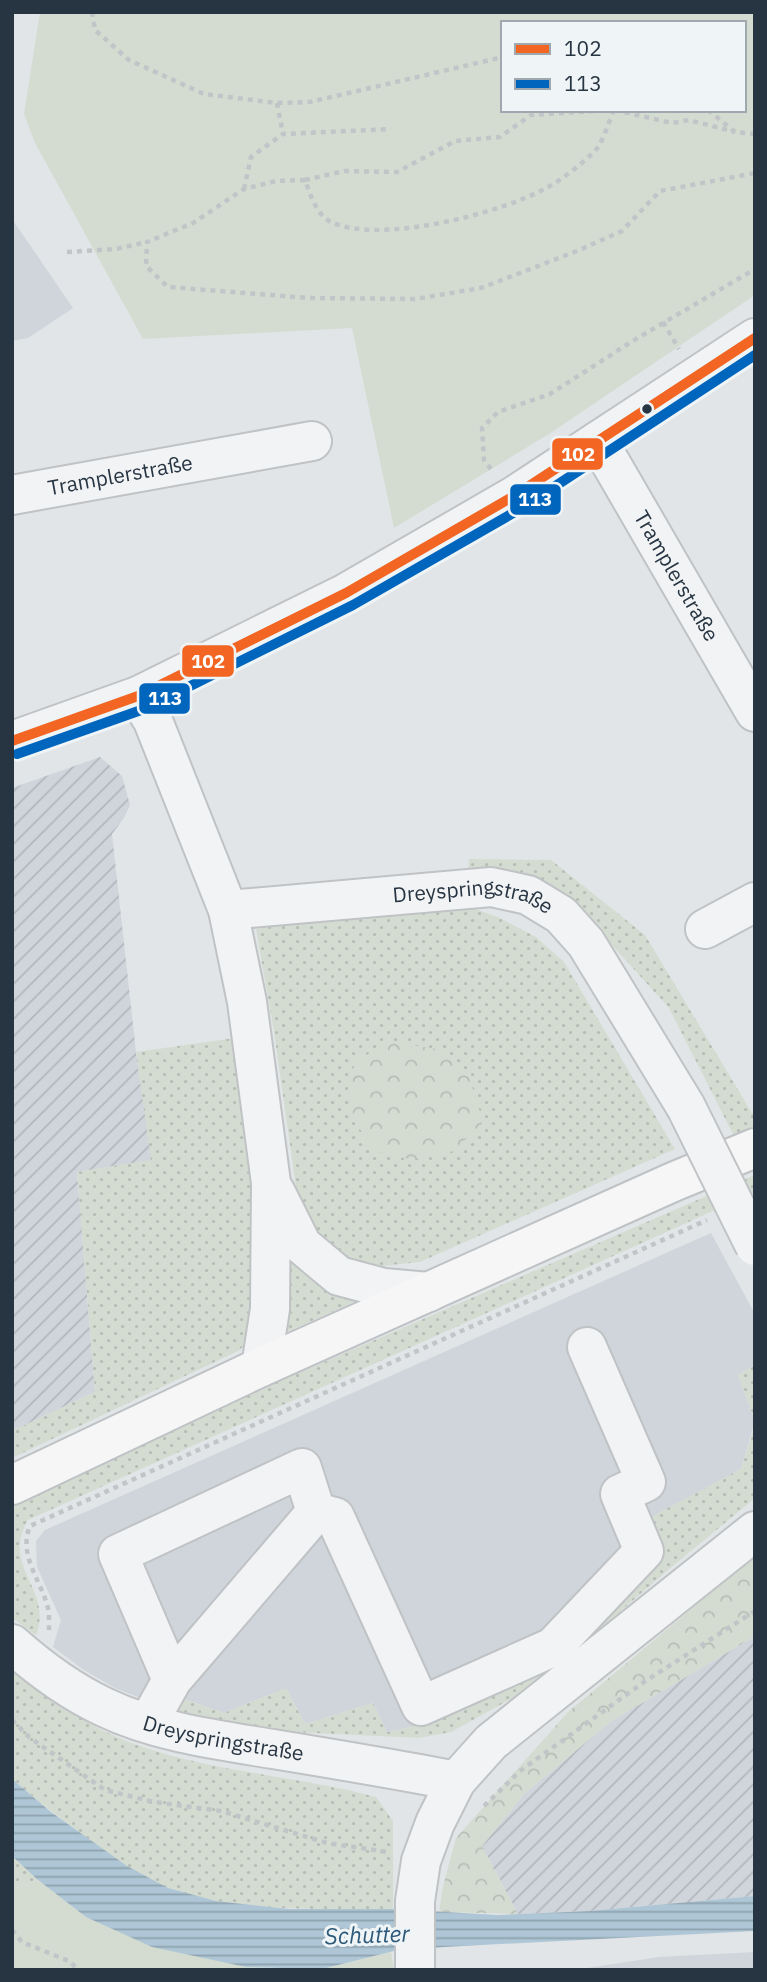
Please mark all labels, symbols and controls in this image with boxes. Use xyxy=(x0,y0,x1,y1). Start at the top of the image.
legend xyxy=(501,21,746,112)
text: 102 xyxy=(564,34,602,62)
text: 113 xyxy=(564,69,602,97)
unlabelled marker xyxy=(640,402,654,416)
line badge: 102 xyxy=(551,437,604,471)
text: 102 xyxy=(561,442,595,466)
street label: Tramplerstraße xyxy=(45,448,195,501)
line badge: 113 xyxy=(509,483,562,516)
text: 113 xyxy=(518,487,552,511)
street label: Tramplerstraße xyxy=(628,505,726,646)
line badge: 102 xyxy=(181,644,235,678)
text: 102 xyxy=(191,649,225,673)
line badge: 113 xyxy=(138,682,191,715)
text: 113 xyxy=(148,686,182,710)
street label: Dreyspringstraße xyxy=(391,872,559,920)
street label: Dreyspringstraße xyxy=(140,1708,306,1767)
water label: Schutter xyxy=(324,1918,411,1950)

